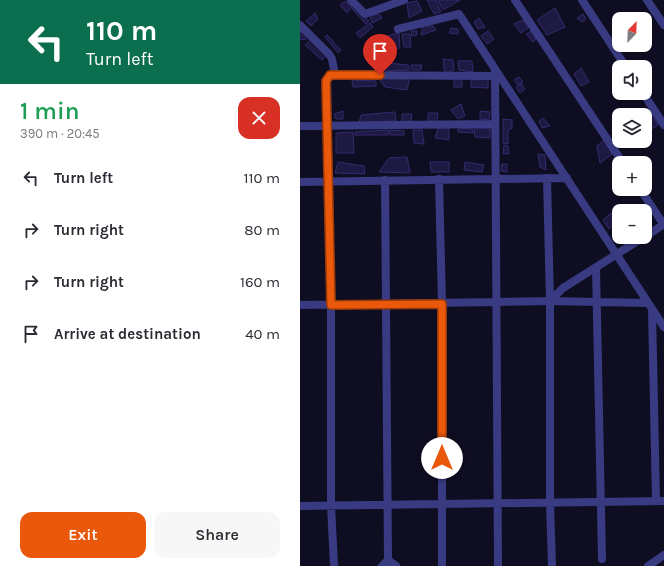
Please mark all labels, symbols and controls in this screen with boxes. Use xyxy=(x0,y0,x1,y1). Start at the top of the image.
north arrow xyxy=(612,12,652,52)
map controls xyxy=(612,12,652,244)
text: 110 m xyxy=(86,14,157,47)
icon: left xyxy=(20,16,72,68)
pin xyxy=(363,34,397,75)
icon: arrive xyxy=(369,40,391,62)
text: Turn left xyxy=(86,48,154,70)
button: sound xyxy=(612,60,652,100)
text: 1 min xyxy=(20,97,80,125)
button: close xyxy=(238,97,280,139)
button: layers xyxy=(612,108,652,148)
text: 390 m · 20:45 xyxy=(20,126,100,141)
button: + xyxy=(612,156,652,196)
icon: left xyxy=(20,167,42,189)
text: Turn left xyxy=(54,169,113,187)
text: 110 m xyxy=(244,169,280,187)
button: − xyxy=(612,204,652,244)
icon: right xyxy=(20,219,42,241)
text: Turn right xyxy=(54,221,124,239)
text: 80 m xyxy=(244,221,280,239)
icon: right xyxy=(20,271,42,293)
text: Turn right xyxy=(54,273,124,291)
text: 160 m xyxy=(240,273,280,291)
icon: arrive xyxy=(20,323,42,345)
text: Arrive at destination xyxy=(54,325,201,343)
text: 40 m xyxy=(245,325,280,343)
position arrow xyxy=(421,437,463,479)
button: Exit xyxy=(20,512,146,558)
button: Share xyxy=(154,512,280,558)

